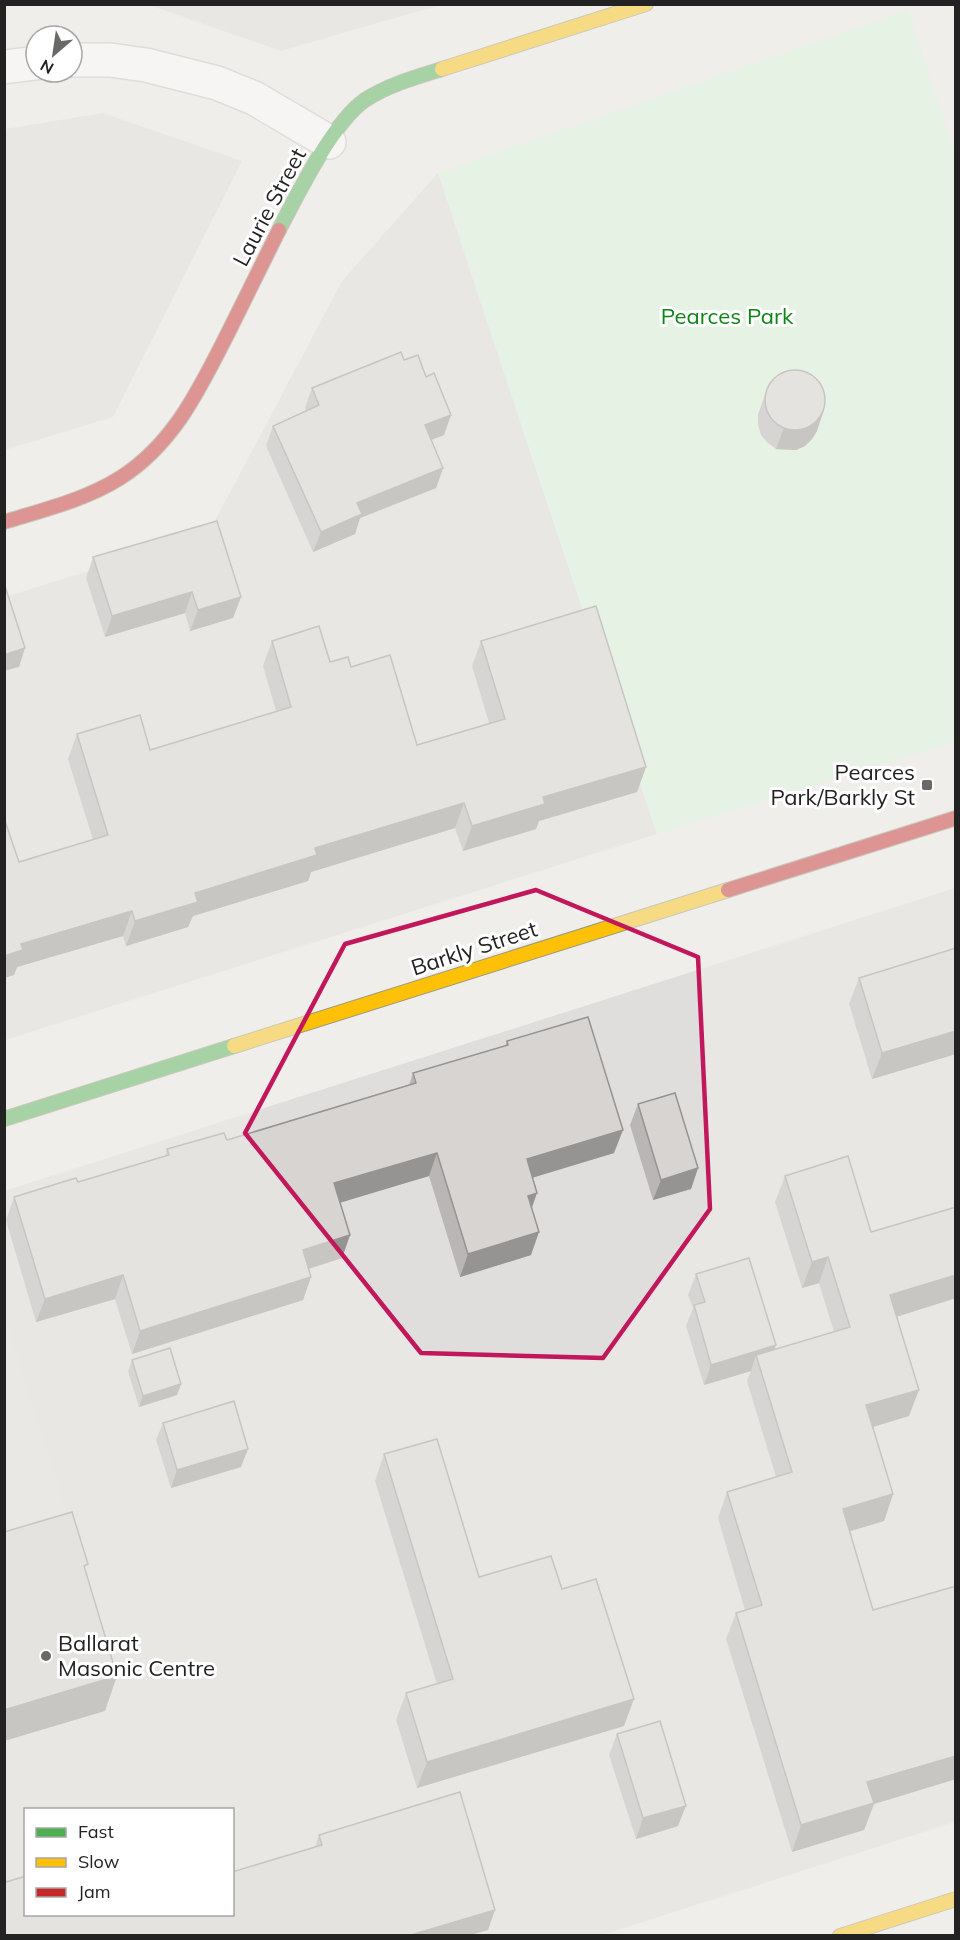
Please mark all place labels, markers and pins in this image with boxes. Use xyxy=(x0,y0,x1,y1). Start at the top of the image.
place label: Pearces Park/Barkly St xyxy=(770,758,915,811)
marker: Pearces Park/Barkly St xyxy=(920,778,934,792)
place label: Ballarat Masonic Centre xyxy=(58,1629,215,1682)
marker: Ballarat Masonic Centre xyxy=(39,1649,53,1663)

